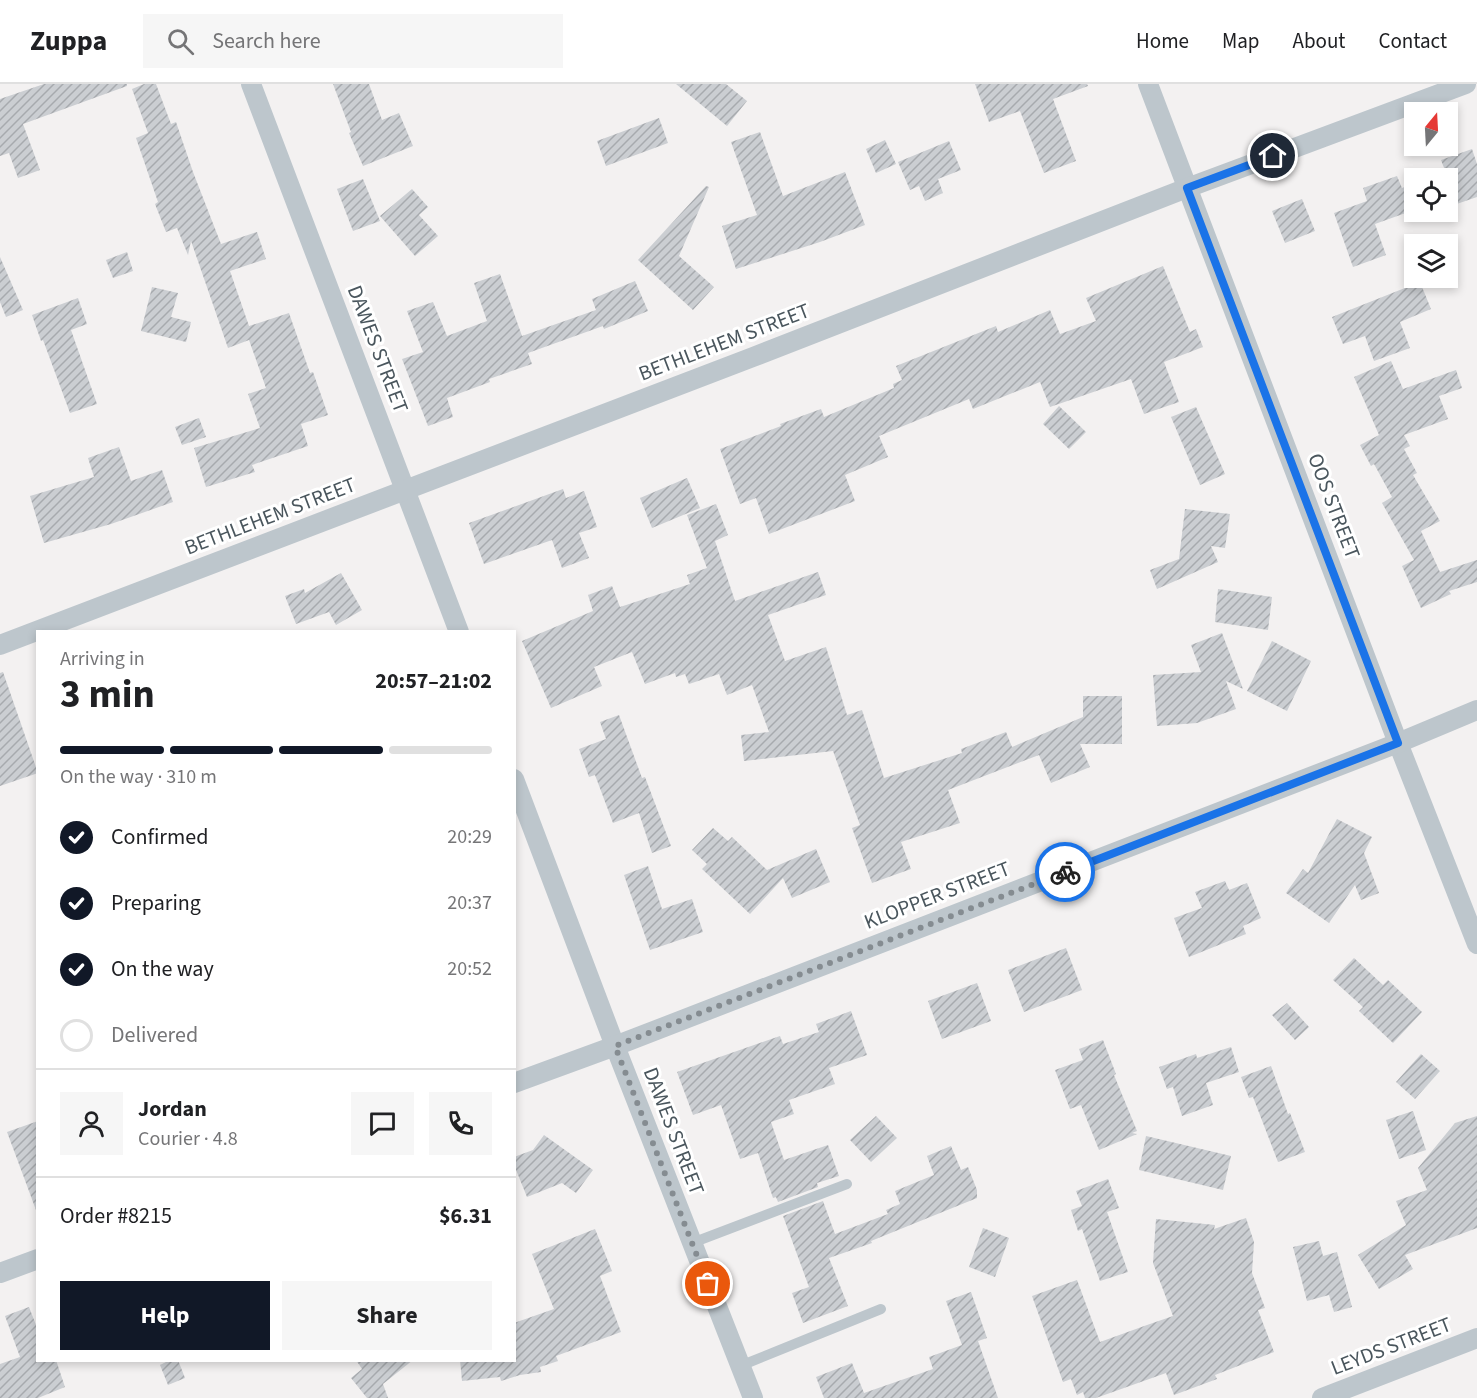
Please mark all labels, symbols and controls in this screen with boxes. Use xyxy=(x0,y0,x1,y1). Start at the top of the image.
search box xyxy=(143,14,563,68)
text: Zuppa xyxy=(30,21,107,61)
icon: search xyxy=(164,25,197,58)
text: Search here xyxy=(212,25,321,57)
text: Home xyxy=(1136,26,1189,56)
text: Map xyxy=(1222,26,1260,56)
text: About xyxy=(1293,26,1345,56)
text: Contact xyxy=(1378,26,1447,56)
north arrow xyxy=(1404,102,1458,156)
map controls xyxy=(1404,102,1458,288)
pin xyxy=(1247,130,1298,181)
icon: home xyxy=(1256,139,1289,172)
button: locate xyxy=(1404,168,1458,222)
button: layers xyxy=(1404,234,1458,288)
street label: DAWES STREET xyxy=(340,281,416,417)
street label: BETHLEHEM STREET xyxy=(634,296,814,388)
street label: OOS STREET xyxy=(1300,449,1368,563)
street label: BETHLEHEM STREET xyxy=(180,470,360,562)
text: Arriving in xyxy=(60,645,145,673)
text: 20:57–21:02 xyxy=(375,665,492,697)
text: 3 min xyxy=(60,667,155,723)
text: On the way · 310 m xyxy=(60,763,217,791)
icon: check xyxy=(60,821,93,854)
text: Confirmed xyxy=(111,821,208,853)
text: 20:29 xyxy=(447,823,492,851)
courier xyxy=(1035,842,1095,902)
street label: KLOPPER STREET xyxy=(860,853,1014,937)
icon: bike xyxy=(1049,856,1082,889)
icon: check xyxy=(60,887,93,920)
text: Preparing xyxy=(111,887,201,919)
text: 20:37 xyxy=(447,889,492,917)
icon: check xyxy=(60,953,93,986)
text: On the way xyxy=(111,953,214,985)
text: 20:52 xyxy=(447,955,492,983)
text: Delivered xyxy=(111,1019,198,1051)
street label: DAWES STREET xyxy=(636,1063,712,1199)
button: person xyxy=(60,1092,123,1155)
button: chat xyxy=(351,1092,414,1155)
button: phone xyxy=(429,1092,492,1155)
text: Jordan xyxy=(138,1093,207,1125)
text: Courier · 4.8 xyxy=(138,1125,238,1153)
text: Order #8215 xyxy=(60,1200,172,1232)
text: $6.31 xyxy=(439,1200,492,1232)
pin xyxy=(682,1258,733,1309)
icon: bag xyxy=(691,1267,724,1300)
button: Help xyxy=(60,1281,270,1350)
button: Share xyxy=(282,1281,492,1350)
street label: LEYDS STREET xyxy=(1326,1309,1456,1383)

